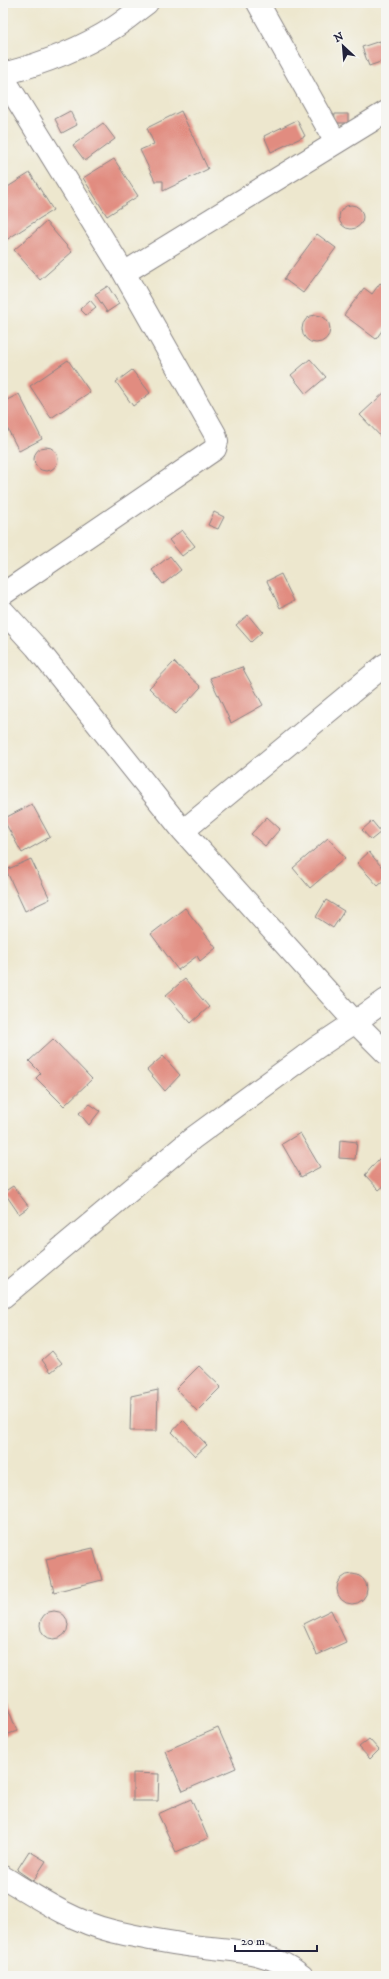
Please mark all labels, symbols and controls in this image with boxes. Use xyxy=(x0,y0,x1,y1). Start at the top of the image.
north arrow xyxy=(323,26,363,66)
text: N xyxy=(332,30,346,46)
scale bar xyxy=(235,1927,317,1953)
text: 20 m xyxy=(241,1934,265,1949)

